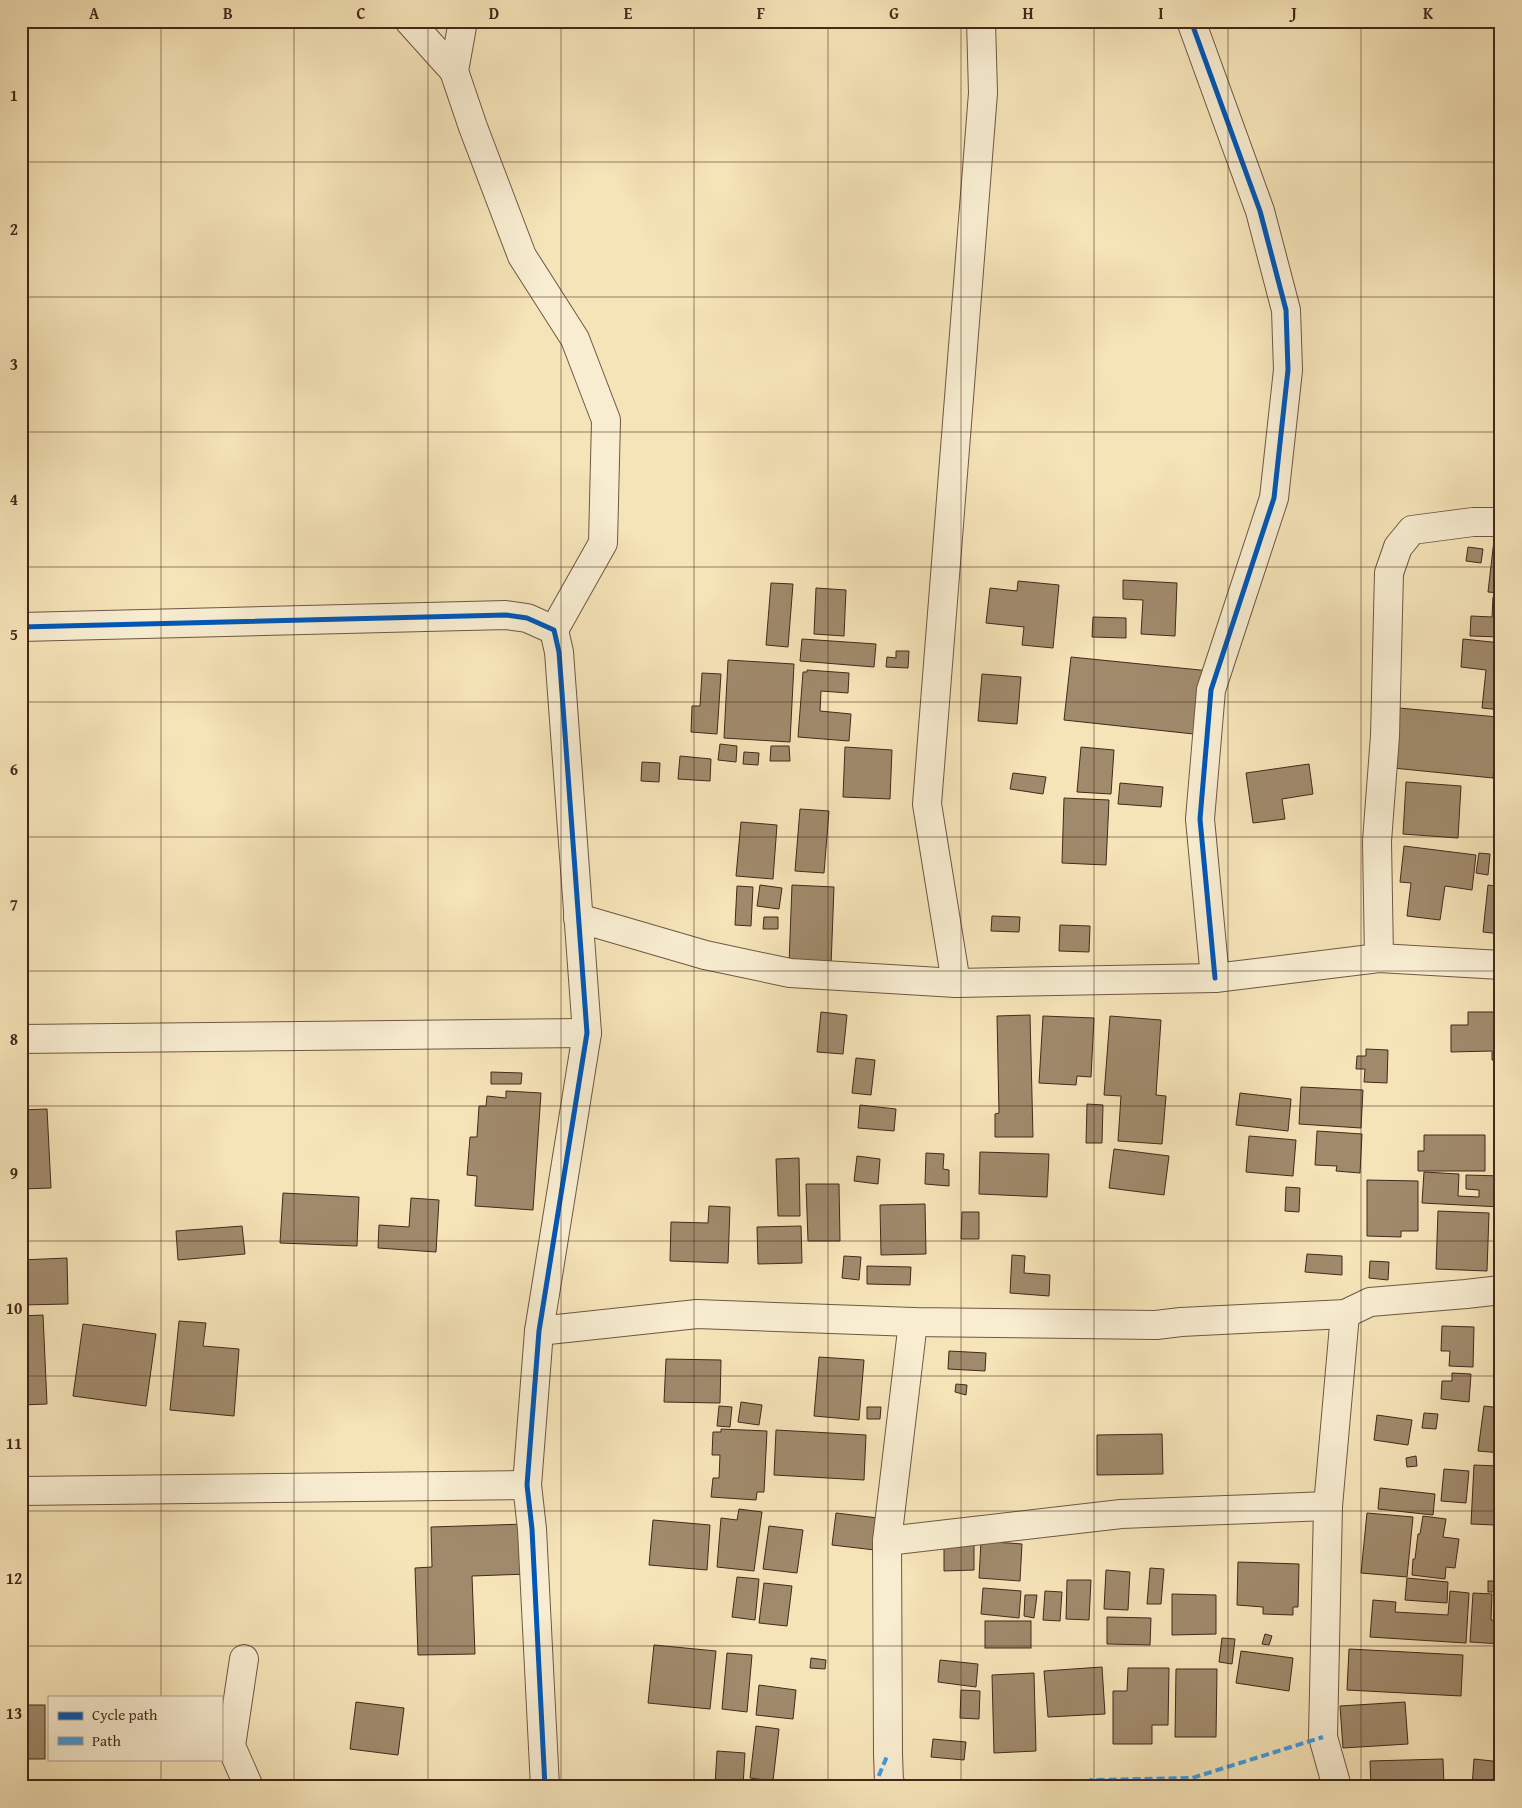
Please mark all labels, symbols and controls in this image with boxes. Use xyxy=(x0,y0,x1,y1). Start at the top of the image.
text: A xyxy=(89,1,100,25)
text: B xyxy=(223,1,233,25)
text: C xyxy=(356,1,366,25)
text: D xyxy=(489,1,499,25)
text: E xyxy=(624,1,633,25)
text: F xyxy=(757,1,765,25)
text: G xyxy=(889,1,899,25)
text: H xyxy=(1022,1,1034,25)
text: I xyxy=(1158,1,1164,25)
text: J xyxy=(1288,1,1297,25)
text: K xyxy=(1423,1,1434,25)
text: 1 xyxy=(10,83,18,107)
text: 2 xyxy=(10,217,18,241)
text: 3 xyxy=(10,352,18,376)
text: 4 xyxy=(10,487,18,511)
text: 5 xyxy=(10,622,18,646)
text: 6 xyxy=(10,757,18,781)
text: 7 xyxy=(10,892,18,916)
text: 8 xyxy=(10,1027,18,1051)
text: 9 xyxy=(10,1161,18,1185)
text: 10 xyxy=(6,1296,22,1320)
text: 11 xyxy=(6,1431,22,1455)
text: 12 xyxy=(6,1566,22,1590)
legend xyxy=(48,1696,222,1760)
text: 13 xyxy=(6,1701,22,1725)
text: Cycle path xyxy=(92,1704,158,1725)
text: Path xyxy=(92,1730,121,1751)

